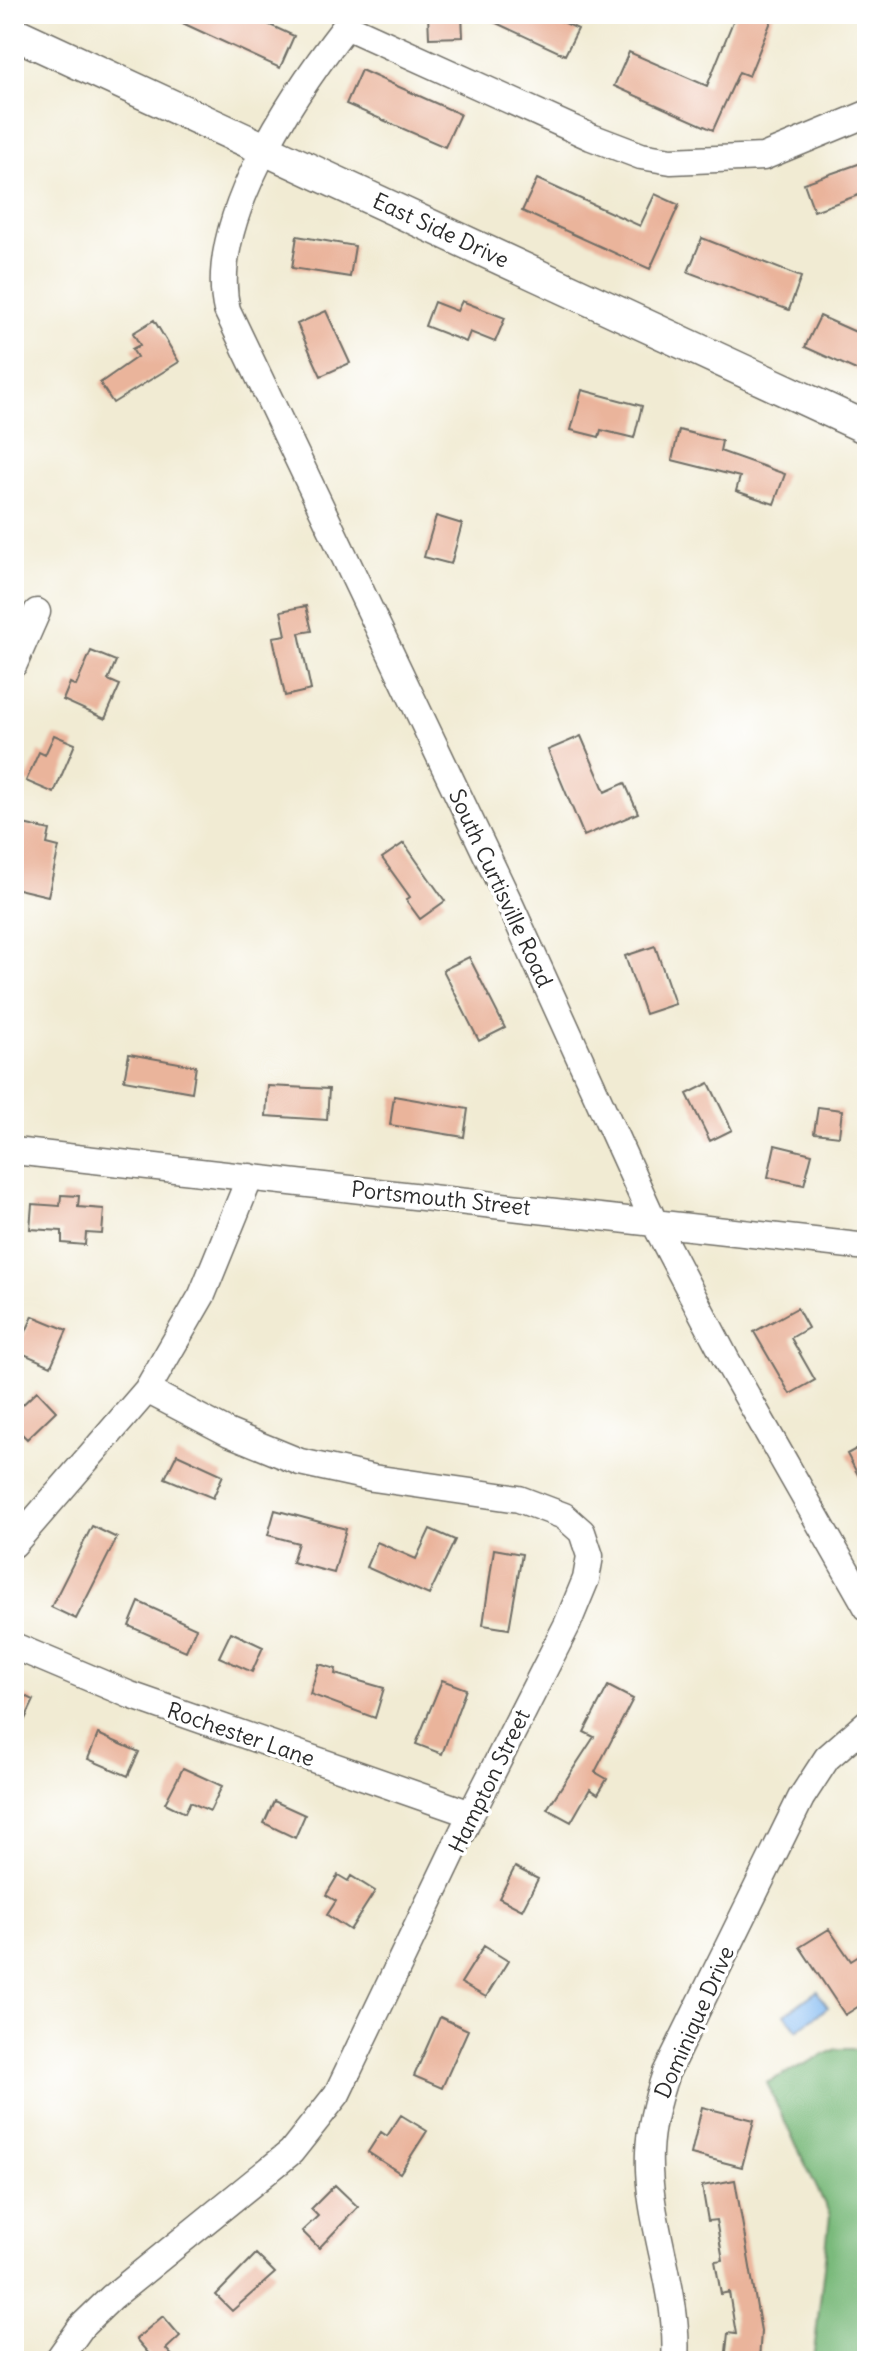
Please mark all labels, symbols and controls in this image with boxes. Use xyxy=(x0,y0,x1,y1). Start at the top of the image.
street label: East Side Drive xyxy=(368,186,514,274)
street label: South Curtisville Road xyxy=(443,785,559,992)
street label: Portsmouth Street xyxy=(350,1175,532,1221)
street label: Rochester Lane xyxy=(164,1696,318,1772)
street label: Hampton Street xyxy=(442,1705,536,1857)
street label: Dominique Drive xyxy=(648,1941,740,2103)

